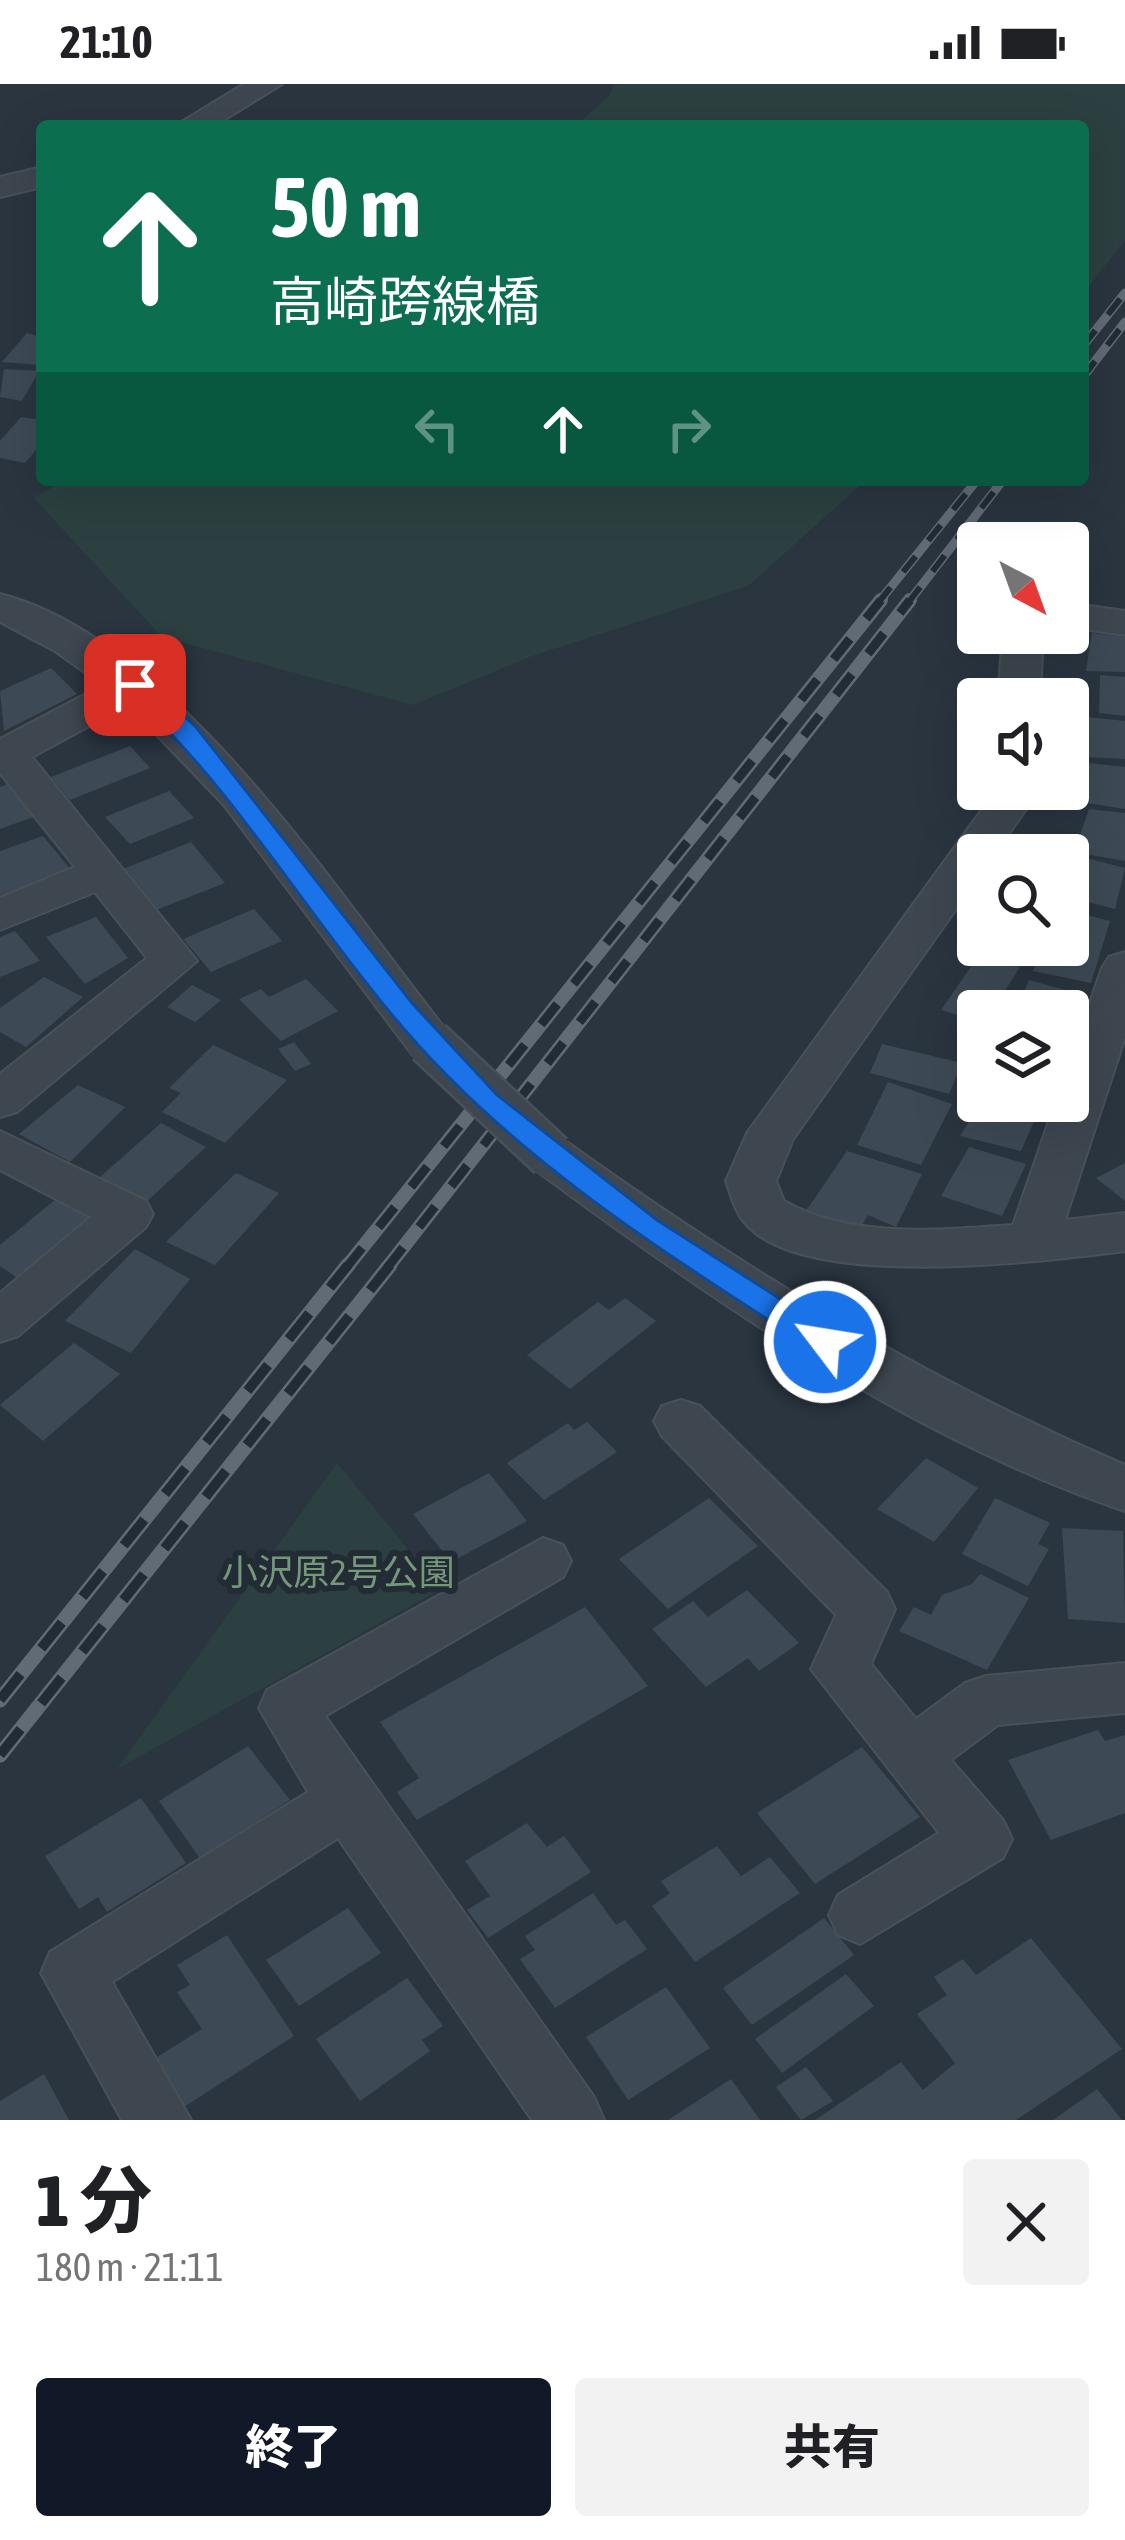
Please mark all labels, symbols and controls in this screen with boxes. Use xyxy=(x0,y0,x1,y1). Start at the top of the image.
text: 21:10 xyxy=(60,16,153,68)
text: 50 m xyxy=(270,159,421,255)
icon: ahead xyxy=(72,168,228,324)
text: 高崎跨線橋 xyxy=(270,271,540,332)
icon: left xyxy=(404,396,470,462)
icon: ahead xyxy=(530,396,596,462)
icon: right xyxy=(656,396,722,462)
north arrow xyxy=(957,522,1089,654)
map controls xyxy=(957,522,1089,1122)
pin xyxy=(84,634,186,736)
icon: arrive xyxy=(102,652,168,718)
button: sound xyxy=(957,678,1089,810)
button: search xyxy=(957,834,1089,966)
button: layers xyxy=(957,990,1089,1122)
position arrow xyxy=(762,1279,888,1405)
park label: 小沢原2号公園 xyxy=(222,1551,454,1593)
text: 1 分 xyxy=(36,2159,152,2241)
button: close xyxy=(963,2159,1089,2285)
text: 180 m · 21:11 xyxy=(36,2245,224,2289)
button: 終了 xyxy=(36,2378,551,2516)
button: 共有 xyxy=(575,2378,1089,2516)

